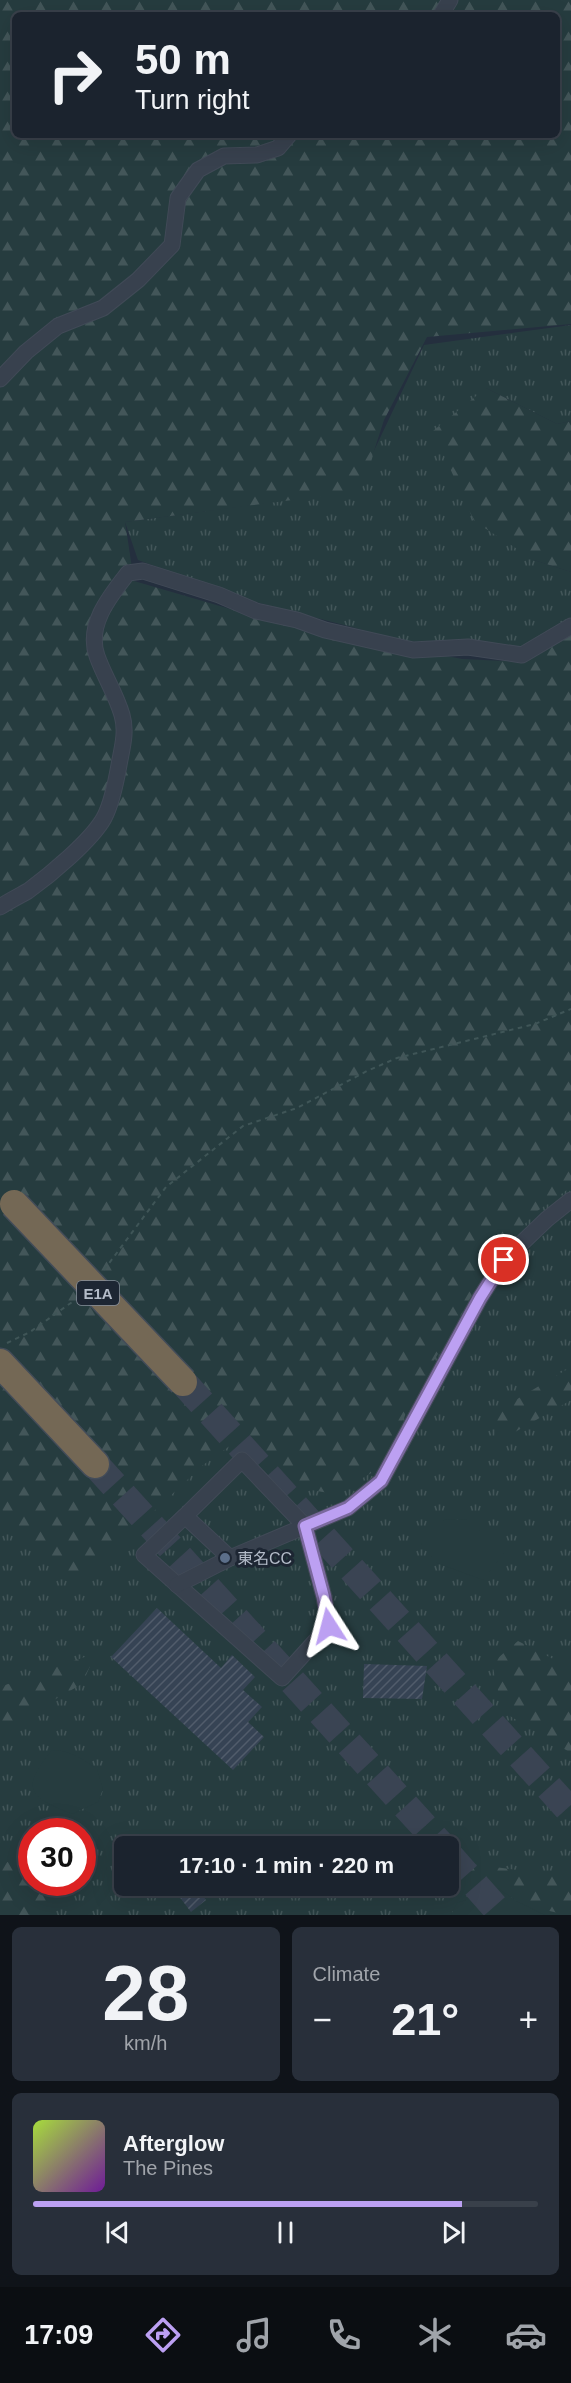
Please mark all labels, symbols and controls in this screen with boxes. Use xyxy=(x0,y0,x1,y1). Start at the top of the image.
icon: right xyxy=(36,36,114,114)
text: 50 m xyxy=(135,36,231,83)
text: Turn right xyxy=(135,85,250,115)
pin xyxy=(478,1234,529,1285)
icon: arrive xyxy=(487,1243,520,1276)
road number: E1A xyxy=(77,1281,119,1305)
place label: 東名CC xyxy=(237,1550,292,1567)
marker: 東名CC xyxy=(218,1551,232,1565)
position arrow xyxy=(297,1594,361,1658)
speed limit sign: 30 xyxy=(18,1818,96,1896)
text: 17:10 · 1 min · 220 m xyxy=(179,1853,394,1878)
text: 28 xyxy=(102,1949,189,2037)
text: Climate xyxy=(313,1963,380,1985)
text: 21° xyxy=(391,1994,459,2045)
text: − xyxy=(313,2001,332,2038)
text: + xyxy=(519,2001,538,2038)
text: km/h xyxy=(124,2032,167,2054)
text: Afterglow xyxy=(123,2131,224,2156)
text: The Pines xyxy=(123,2157,213,2179)
icon: previous xyxy=(101,2216,134,2249)
icon: pause xyxy=(269,2216,302,2249)
icon: next xyxy=(437,2216,470,2249)
icon: directions xyxy=(142,2314,184,2356)
icon: music xyxy=(233,2314,275,2356)
icon: phone xyxy=(323,2314,365,2356)
icon: climate xyxy=(414,2314,456,2356)
icon: car xyxy=(505,2314,547,2356)
text: 17:09 xyxy=(24,2320,93,2350)

